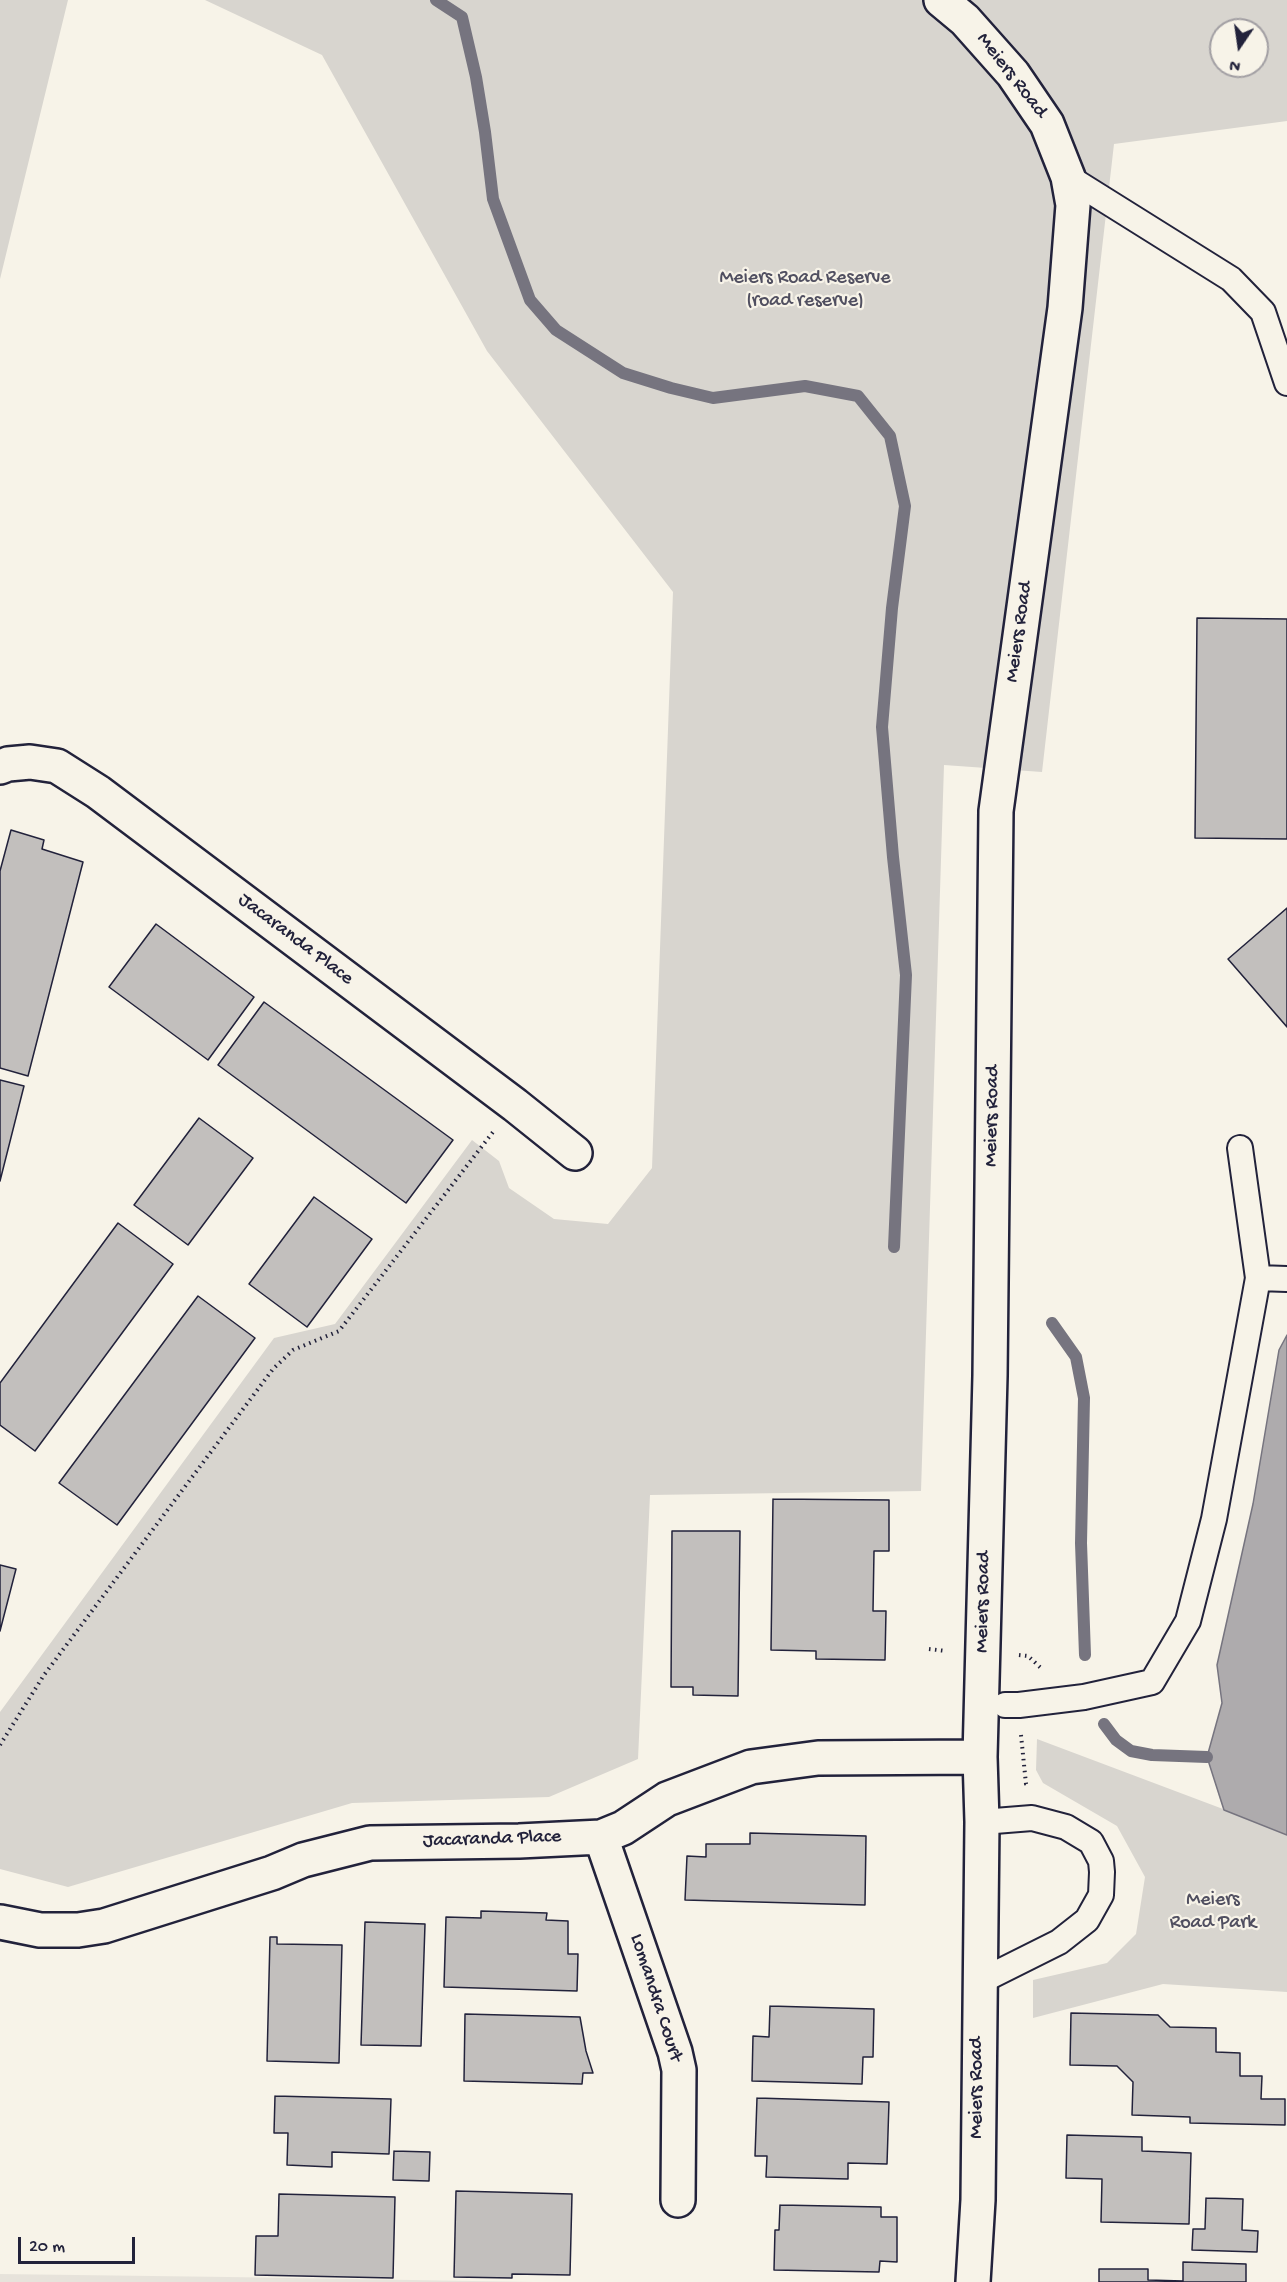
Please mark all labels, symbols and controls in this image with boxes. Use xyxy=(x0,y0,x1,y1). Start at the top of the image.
north arrow xyxy=(1209,18,1269,78)
street label: Meiers Road xyxy=(970,29,1052,123)
text: N xyxy=(1228,54,1243,75)
park label: Meiers Road Reserve (road reserve) xyxy=(719,267,891,314)
street label: Meiers Road xyxy=(1001,580,1039,684)
street label: Jacaranda Place xyxy=(232,889,358,991)
street label: Meiers Road xyxy=(980,1065,1006,1167)
street label: Meiers Road xyxy=(971,1551,997,1653)
street label: Jacaranda Place xyxy=(422,1826,562,1854)
park label: Meiers Road Park xyxy=(1170,1889,1256,1936)
street label: Lomandra Court xyxy=(623,1931,687,2065)
street label: Meiers Road xyxy=(966,2037,990,2139)
scale bar xyxy=(21,2225,138,2263)
text: 20 m xyxy=(29,2237,65,2258)

